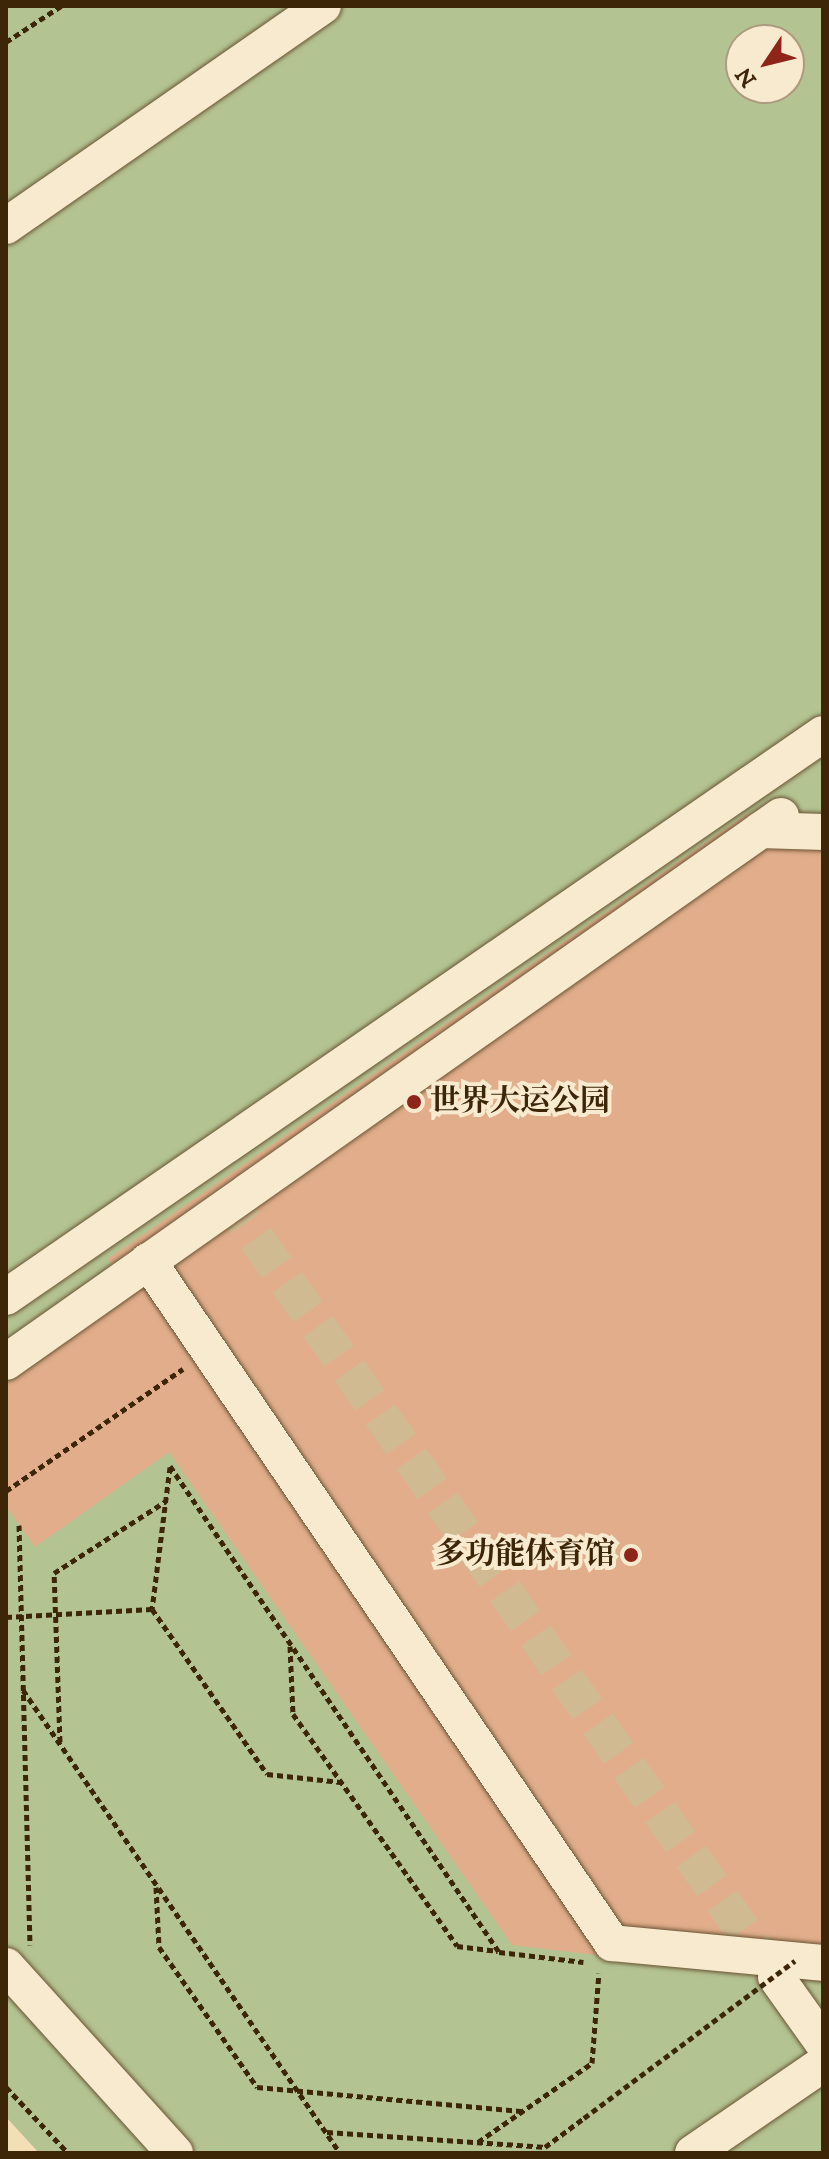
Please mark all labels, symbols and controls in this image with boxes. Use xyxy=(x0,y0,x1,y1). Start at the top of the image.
north arrow xyxy=(725,24,805,104)
text: N xyxy=(730,62,763,92)
place label: 世界大运公园 xyxy=(430,1084,610,1120)
marker: 世界大运公园 xyxy=(405,1093,423,1111)
place label: 多功能体育馆 xyxy=(435,1537,615,1573)
marker: 多功能体育馆 xyxy=(622,1546,640,1564)

